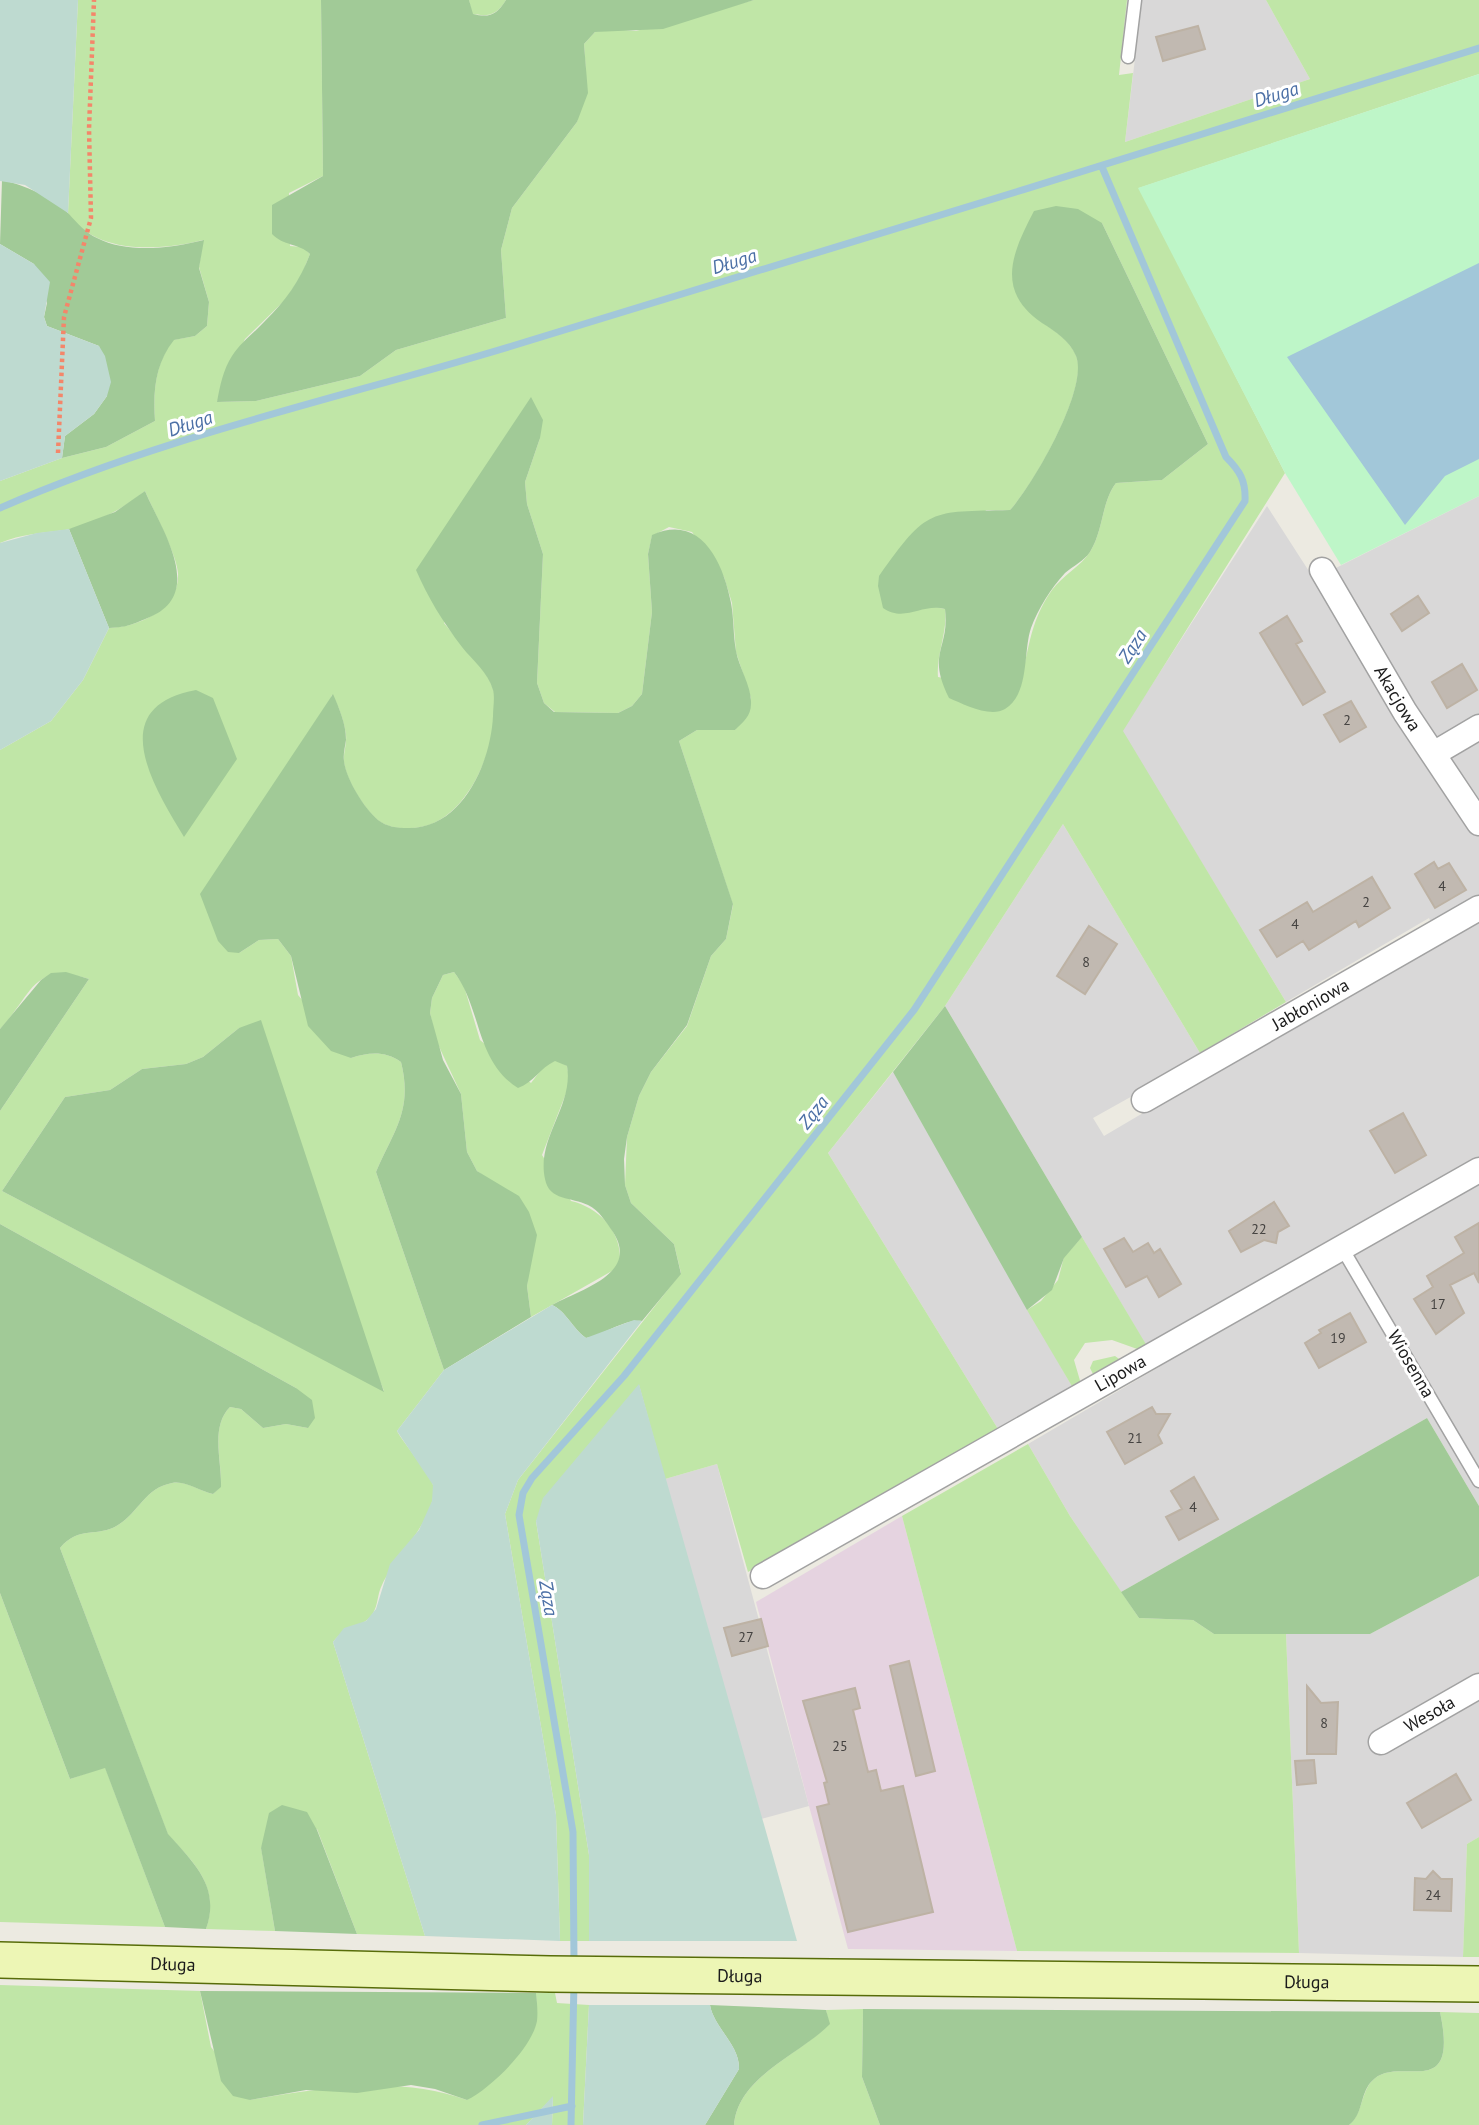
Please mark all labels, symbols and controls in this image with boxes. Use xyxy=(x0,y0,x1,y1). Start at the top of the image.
water label: Długa xyxy=(1251,76,1302,112)
water label: Długa xyxy=(709,243,760,279)
water label: Długa xyxy=(165,404,216,441)
water label: Ząza xyxy=(1112,624,1152,668)
street label: Akacjowa xyxy=(1369,661,1427,735)
house number: 2 xyxy=(1343,711,1351,729)
house number: 4 xyxy=(1438,877,1446,895)
house number: 2 xyxy=(1362,893,1370,911)
house number: 4 xyxy=(1291,915,1299,933)
house number: 8 xyxy=(1082,953,1090,971)
street label: Jabłoniowa xyxy=(1267,973,1353,1036)
water label: Ząza xyxy=(792,1090,834,1134)
house number: 22 xyxy=(1251,1220,1267,1238)
house number: 17 xyxy=(1430,1295,1446,1313)
street label: Wiosenna xyxy=(1383,1326,1440,1402)
house number: 19 xyxy=(1330,1329,1346,1347)
street label: Lipowa xyxy=(1090,1349,1150,1397)
house number: 21 xyxy=(1127,1429,1143,1447)
house number: 4 xyxy=(1189,1498,1197,1516)
water label: Ząza xyxy=(534,1577,564,1618)
house number: 27 xyxy=(738,1628,754,1646)
street label: Wesoła xyxy=(1400,1690,1459,1737)
house number: 8 xyxy=(1320,1714,1328,1732)
house number: 25 xyxy=(832,1737,848,1755)
house number: 24 xyxy=(1425,1886,1441,1904)
street label: Długa xyxy=(150,1952,196,1976)
street label: Długa xyxy=(717,1964,763,1987)
street label: Długa xyxy=(1284,1970,1330,1993)

